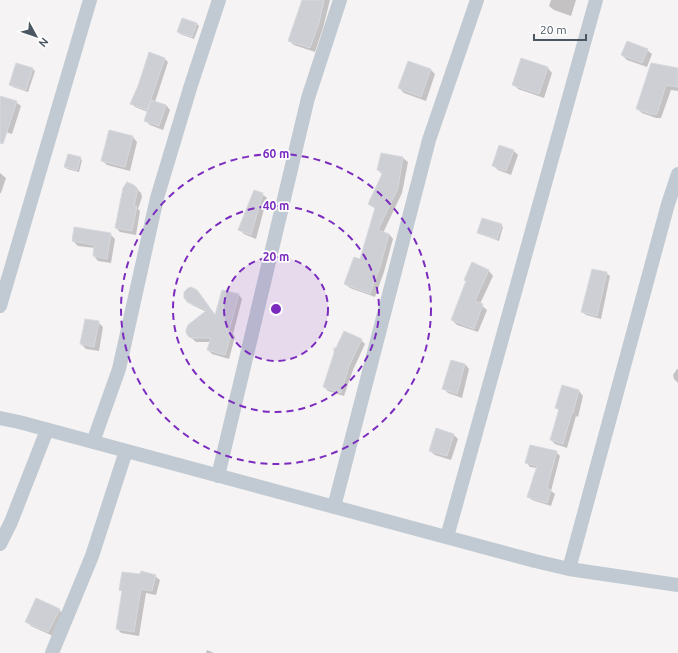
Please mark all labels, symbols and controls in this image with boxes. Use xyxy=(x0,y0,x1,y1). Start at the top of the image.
north arrow xyxy=(16,16,56,56)
scale bar xyxy=(534,16,586,42)
text: 20 m xyxy=(540,23,567,36)
text: N xyxy=(36,35,51,49)
text: 60 m xyxy=(263,147,289,160)
text: 40 m xyxy=(263,199,289,212)
text: 20 m xyxy=(263,250,289,263)
centre of rings xyxy=(269,302,283,316)

